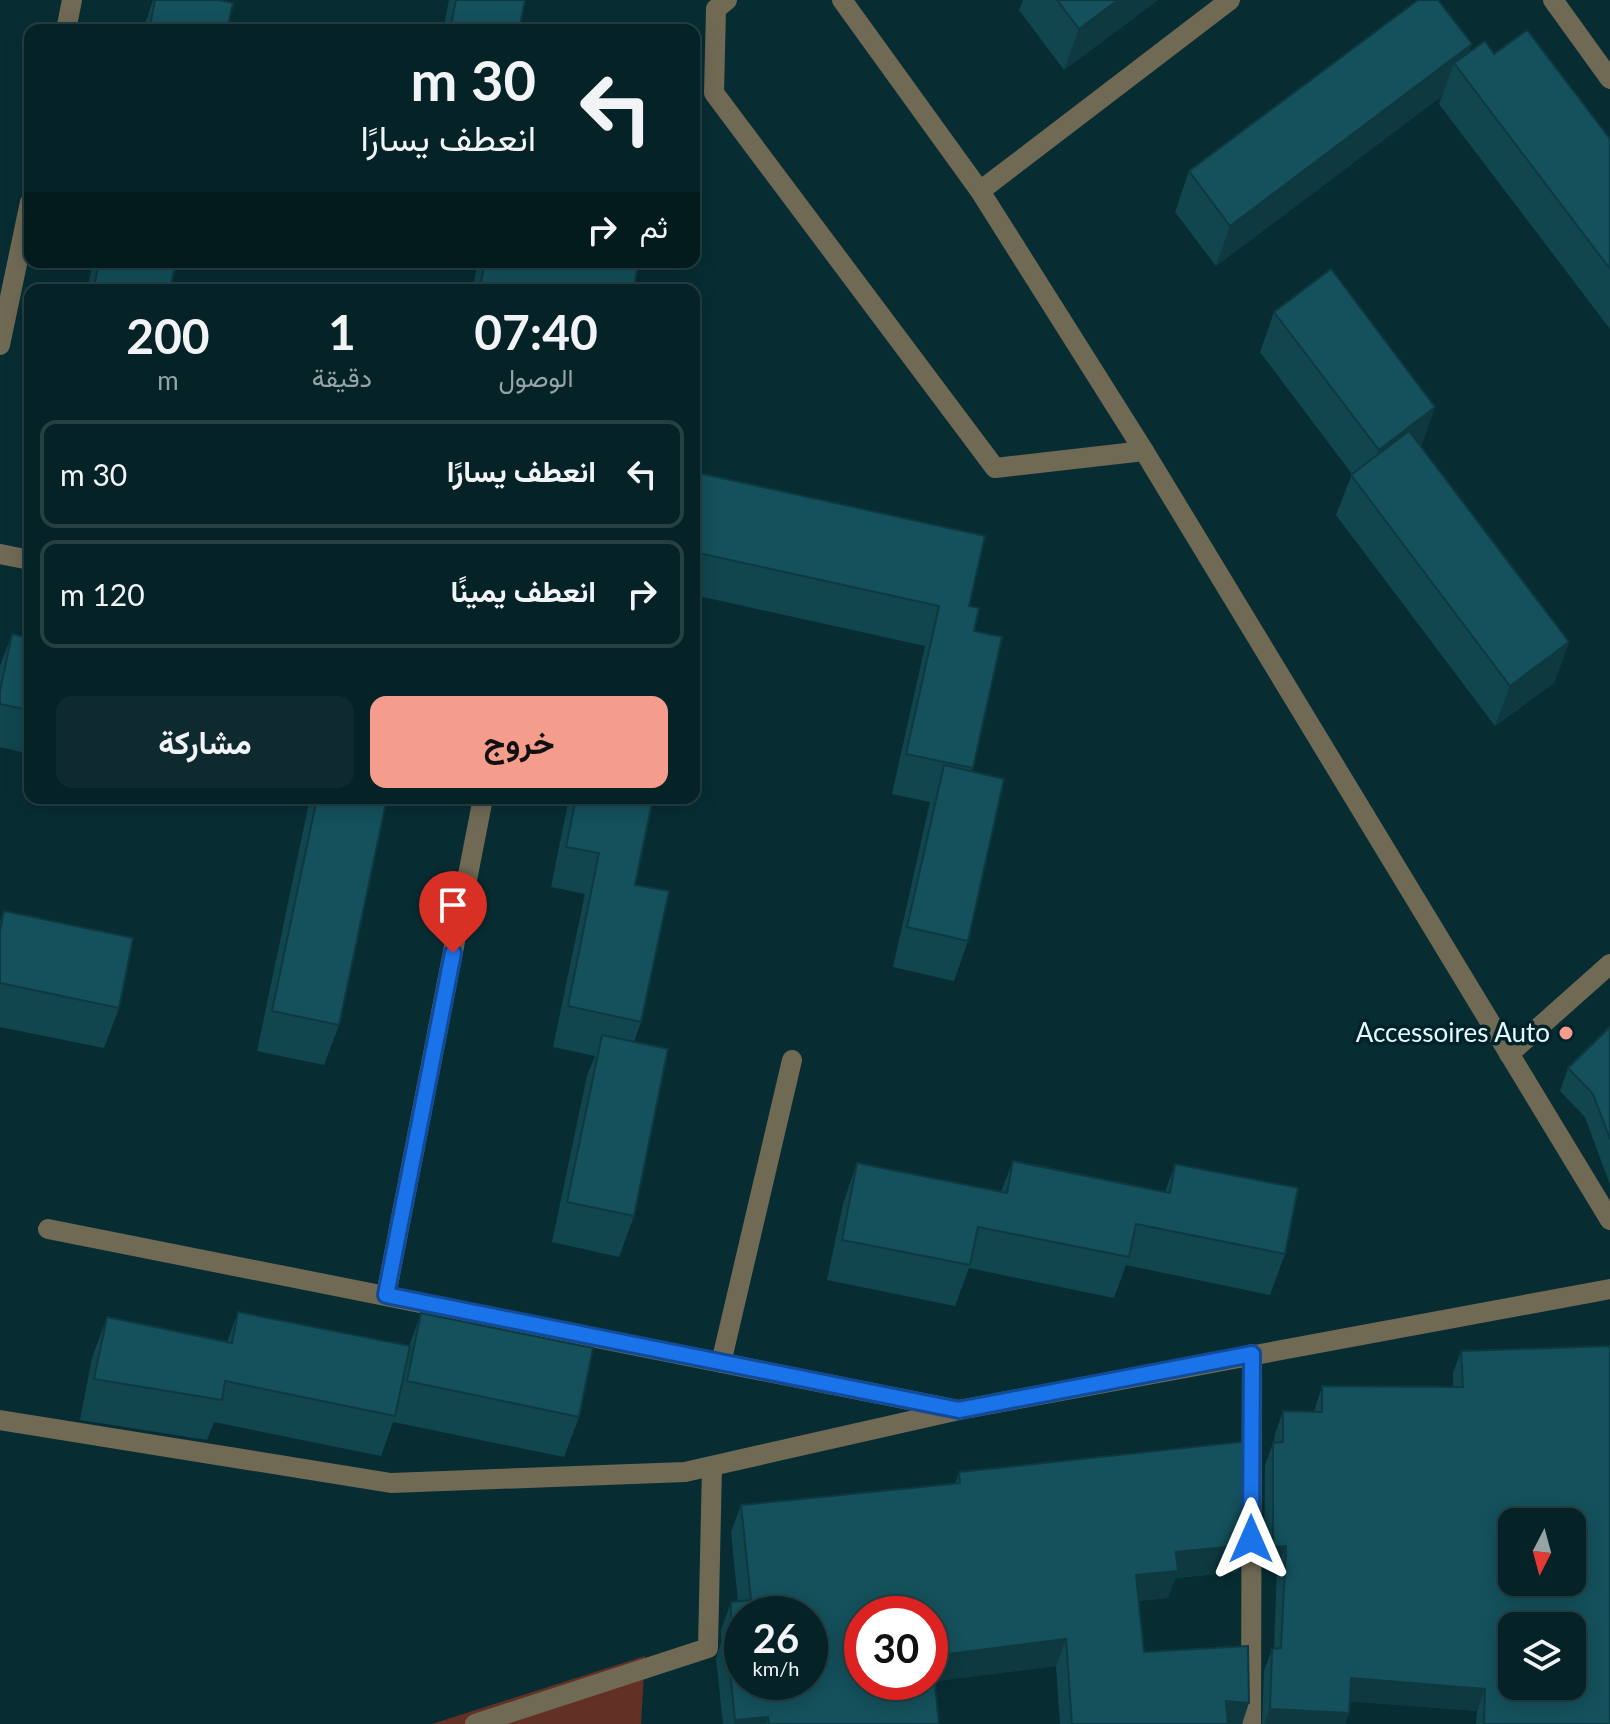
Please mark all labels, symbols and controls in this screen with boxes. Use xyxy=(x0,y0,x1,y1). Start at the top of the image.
text: 30 m xyxy=(411,46,536,113)
icon: left xyxy=(564,56,668,160)
text: انعطف يسارًا xyxy=(361,115,536,159)
icon: right xyxy=(580,208,624,252)
text: ثم xyxy=(640,208,668,244)
text: 1 xyxy=(328,303,356,360)
text: 07:40 xyxy=(474,303,598,360)
text: 200 xyxy=(126,307,210,364)
text: دقيقة xyxy=(312,361,372,393)
text: الوصول xyxy=(498,361,574,393)
text: m xyxy=(157,364,179,396)
text: انعطف يسارًا xyxy=(447,452,596,488)
icon: left xyxy=(620,452,664,496)
text: 30 m xyxy=(60,456,127,492)
text: انعطف يمينًا xyxy=(450,572,596,608)
icon: right xyxy=(620,572,664,616)
text: 120 m xyxy=(60,576,145,612)
button: مشاركة xyxy=(56,696,354,788)
button: خروج xyxy=(370,696,668,788)
pin xyxy=(419,871,487,953)
icon: arrive xyxy=(431,883,475,927)
place label: Accessoires Auto xyxy=(1356,1016,1550,1048)
marker: Accessoires Auto xyxy=(1557,1024,1575,1042)
position arrow xyxy=(1209,1497,1293,1581)
north arrow xyxy=(1498,1508,1586,1596)
map controls xyxy=(1498,1508,1586,1700)
speed limit sign: 30 xyxy=(844,1596,948,1700)
button: layers xyxy=(1498,1612,1586,1700)
text: 26 xyxy=(753,1614,799,1662)
text: km/h xyxy=(753,1656,799,1680)

